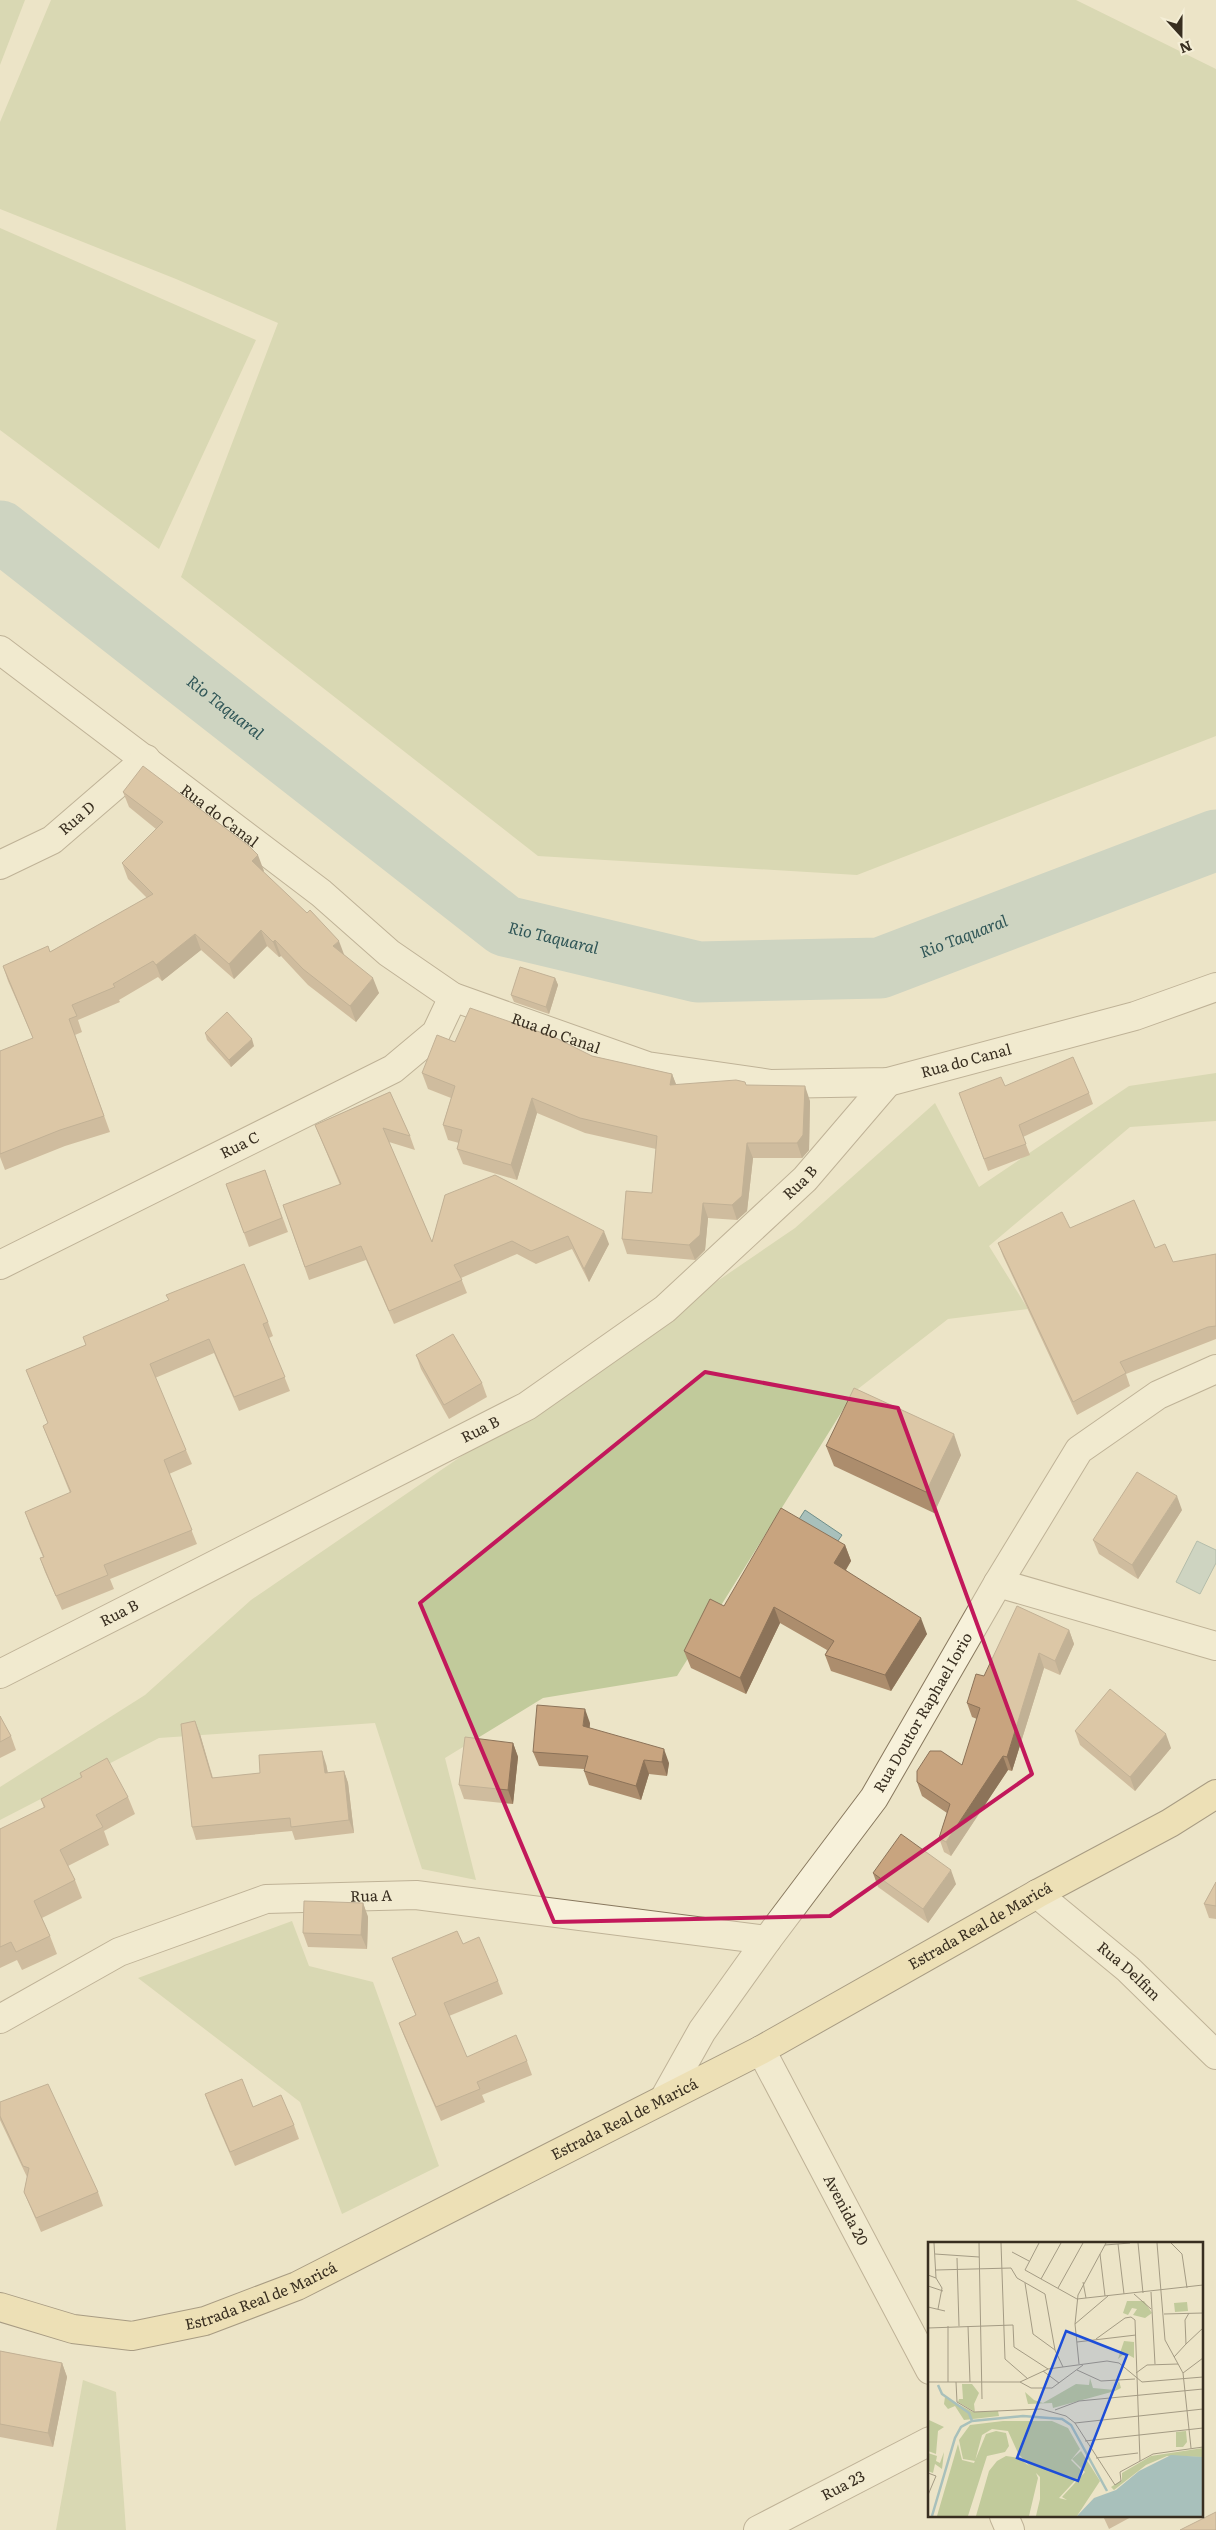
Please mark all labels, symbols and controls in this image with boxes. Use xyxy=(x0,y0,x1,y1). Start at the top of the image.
north arrow xyxy=(1156,10,1206,60)
text: N xyxy=(1177,37,1195,60)
water label: Rio Taquaral xyxy=(182,669,270,745)
street label: Rua do Canal xyxy=(176,778,264,852)
street label: Rua D xyxy=(53,795,100,840)
water label: Rio Taquaral xyxy=(916,907,1011,963)
water label: Rio Taquaral xyxy=(506,914,602,959)
street label: Rua do Canal xyxy=(509,1006,604,1059)
street label: Rua do Canal xyxy=(918,1037,1014,1083)
street label: Rua C xyxy=(216,1125,263,1164)
street label: Rua B xyxy=(777,1160,822,1204)
street label: Rua B xyxy=(456,1409,503,1448)
street label: Rua B xyxy=(95,1592,142,1631)
street label: Rua Doutor Raphael Iorio xyxy=(867,1627,977,1796)
street label: Estrada Real de Maricá xyxy=(903,1875,1056,1975)
street label: Rua A xyxy=(350,1883,392,1907)
street label: Rua Delfim xyxy=(1093,1935,1167,2006)
street label: Estrada Real de Maricá xyxy=(546,2071,702,2165)
street label: Avenida 20 xyxy=(819,2170,875,2249)
inset map xyxy=(928,2242,1204,2518)
street label: Estrada Real de Maricá xyxy=(183,2254,341,2335)
street label: Rua 23 xyxy=(817,2464,869,2505)

